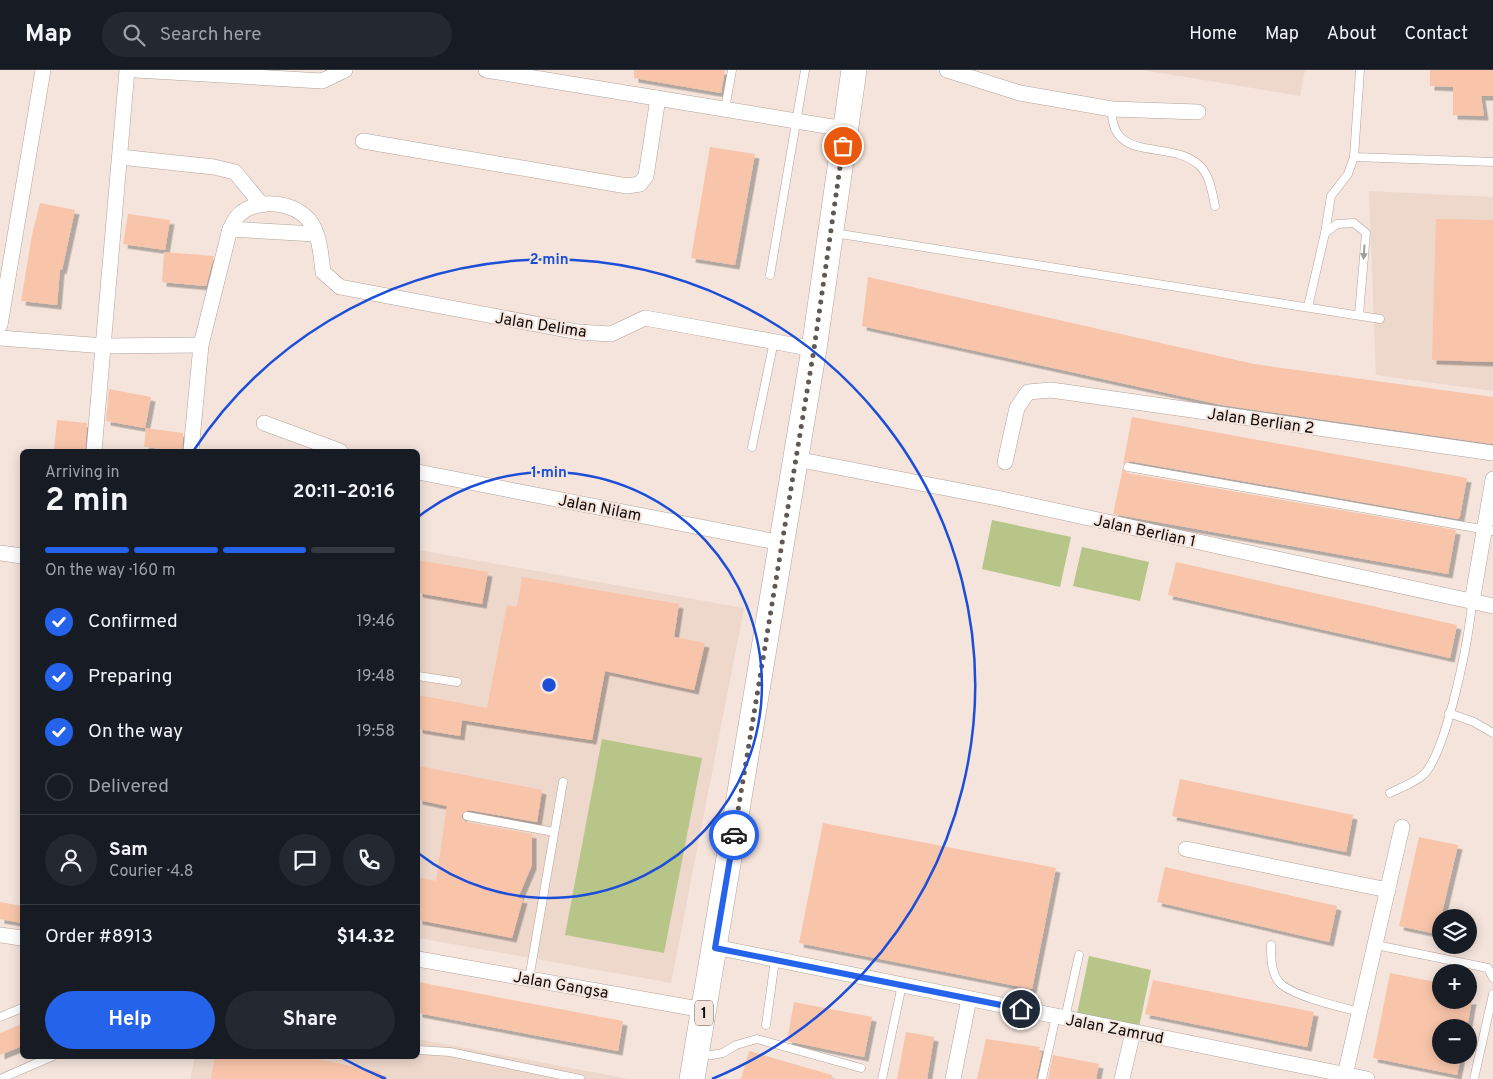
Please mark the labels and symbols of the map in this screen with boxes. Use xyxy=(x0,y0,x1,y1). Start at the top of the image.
pin xyxy=(822,125,864,167)
one-way arrow xyxy=(1360,244,1368,260)
text: 2 min xyxy=(529,251,569,270)
street label: Jalan Delima xyxy=(493,309,588,343)
street label: Jalan Berlian 2 xyxy=(1206,405,1315,439)
text: 1 min xyxy=(531,464,567,483)
street label: Jalan Nilam xyxy=(556,491,643,527)
street label: Jalan Berlian 1 xyxy=(1092,511,1197,553)
centre of rings xyxy=(540,676,558,694)
courier xyxy=(709,810,759,860)
street label: Jalan Gangsa xyxy=(511,968,610,1004)
pin xyxy=(1000,988,1042,1030)
road number: 1 xyxy=(695,1000,713,1026)
street label: Jalan Zamrud xyxy=(1064,1011,1165,1049)

